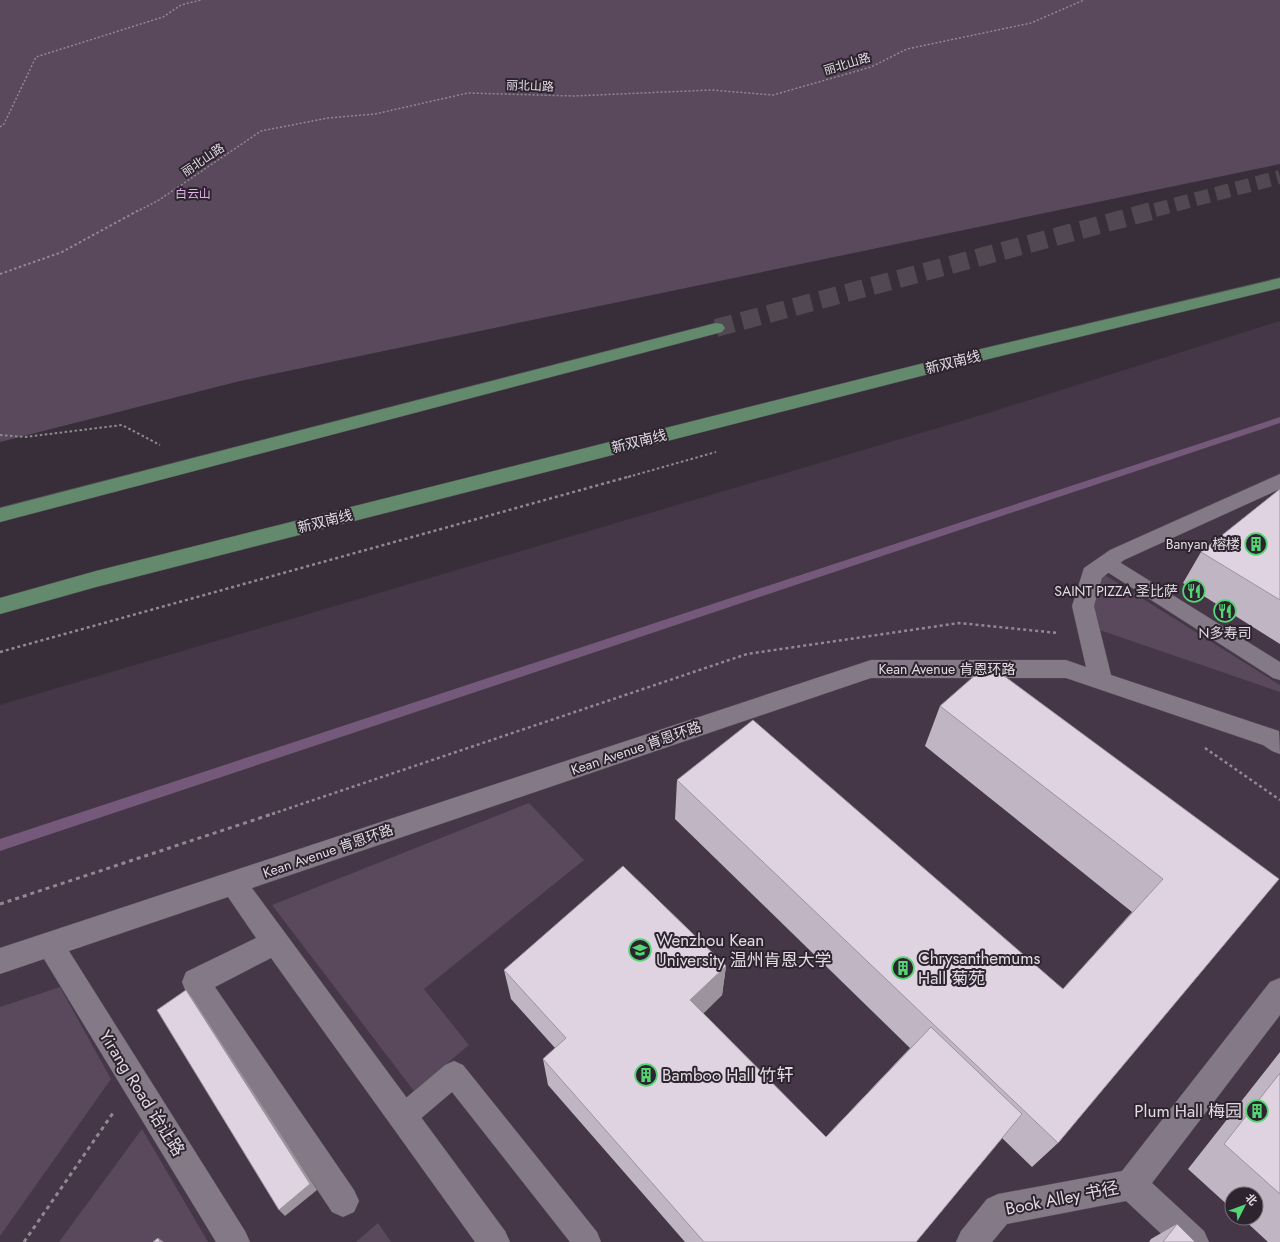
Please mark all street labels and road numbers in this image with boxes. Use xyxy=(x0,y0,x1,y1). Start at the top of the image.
street label: 丽北山路 xyxy=(821,48,873,80)
street label: 丽北山路 xyxy=(506,76,554,96)
street label: 丽北山路 xyxy=(178,139,228,181)
street label: 新双南线 xyxy=(923,346,983,378)
street label: 新双南线 xyxy=(609,425,669,457)
street label: 新双南线 xyxy=(295,505,355,537)
street label: Kean Avenue 肯恩环路 xyxy=(879,659,1015,679)
street label: Kean Avenue 肯恩环路 xyxy=(568,716,704,780)
street label: Kean Avenue 肯恩环路 xyxy=(260,819,396,883)
street label: Yirang Road 诒让路 xyxy=(94,1025,190,1161)
street label: Book Alley 书径 xyxy=(1003,1175,1121,1221)

